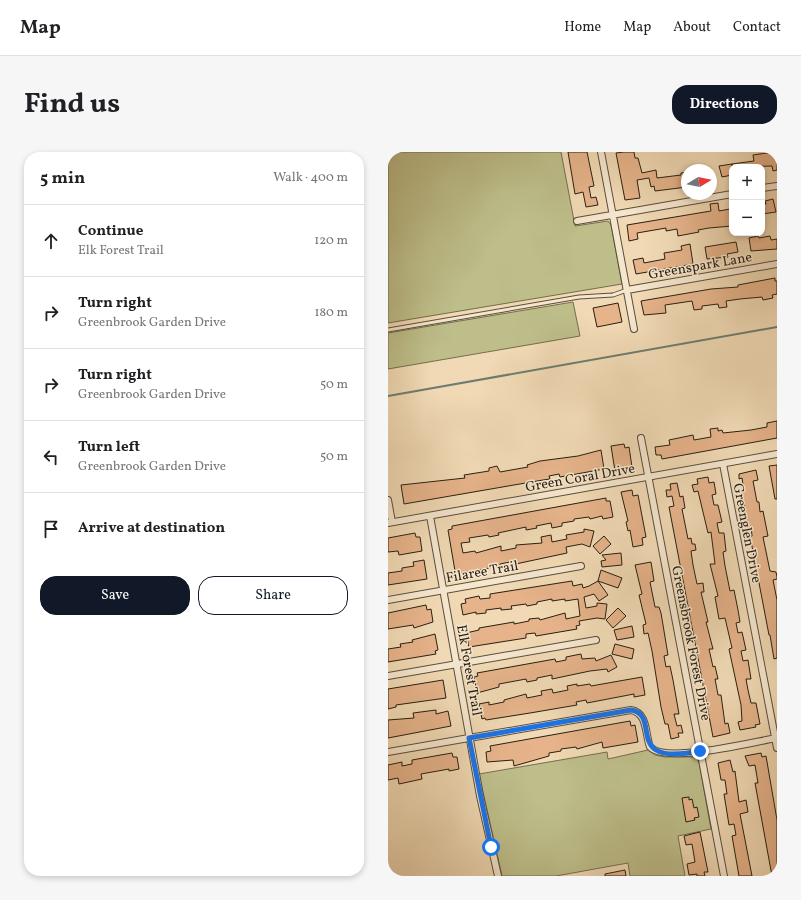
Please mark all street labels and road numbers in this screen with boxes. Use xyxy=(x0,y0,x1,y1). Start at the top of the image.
street label: Greenspark Lane xyxy=(647,248,754,285)
street label: Green Coral Drive xyxy=(524,459,637,497)
street label: Greenglen Drive xyxy=(728,482,766,585)
street label: Filaree Trail xyxy=(445,557,520,588)
street label: Greensbrook Forest Drive xyxy=(666,564,715,723)
street label: Elk Forest Trail xyxy=(451,623,486,717)

